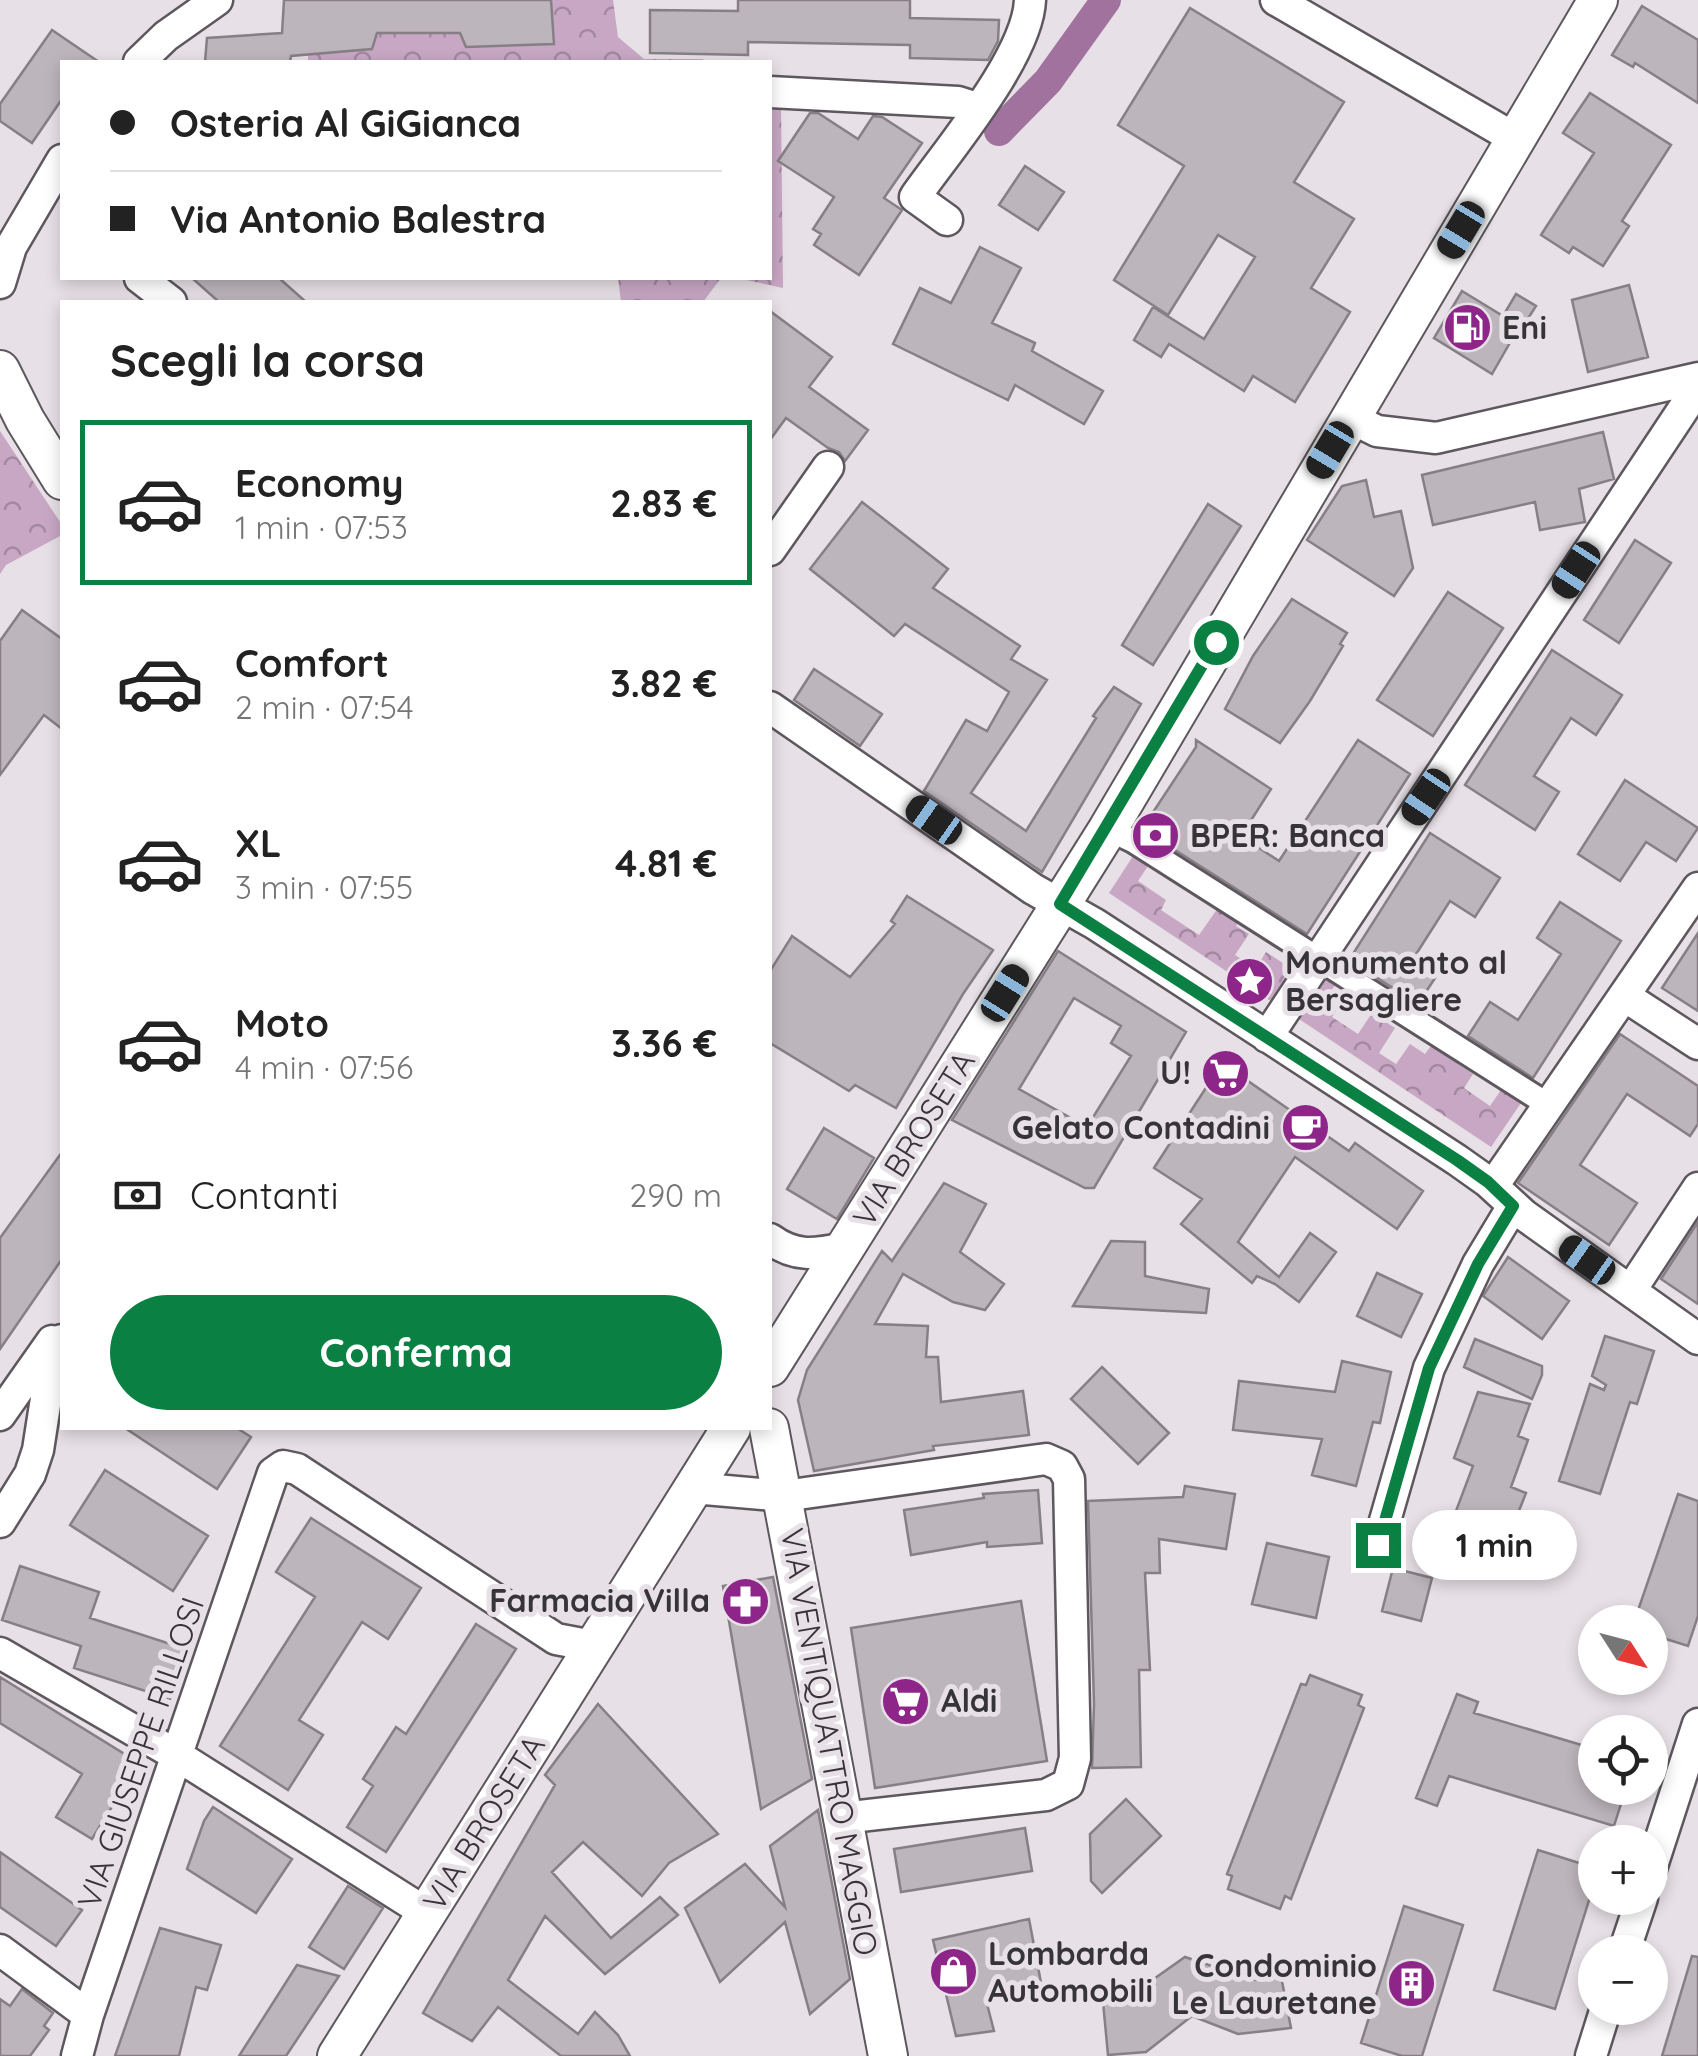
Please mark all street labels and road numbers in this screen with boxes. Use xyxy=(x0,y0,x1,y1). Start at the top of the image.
street label: VIA BROSETA xyxy=(843,1043,983,1234)
street label: VIA VENTIQUATTRO MAGGIO xyxy=(773,1525,887,1959)
street label: VIA GIUSEPPE RILLOSI xyxy=(68,1592,212,1913)
street label: VIA BROSETA xyxy=(413,1727,553,1918)

